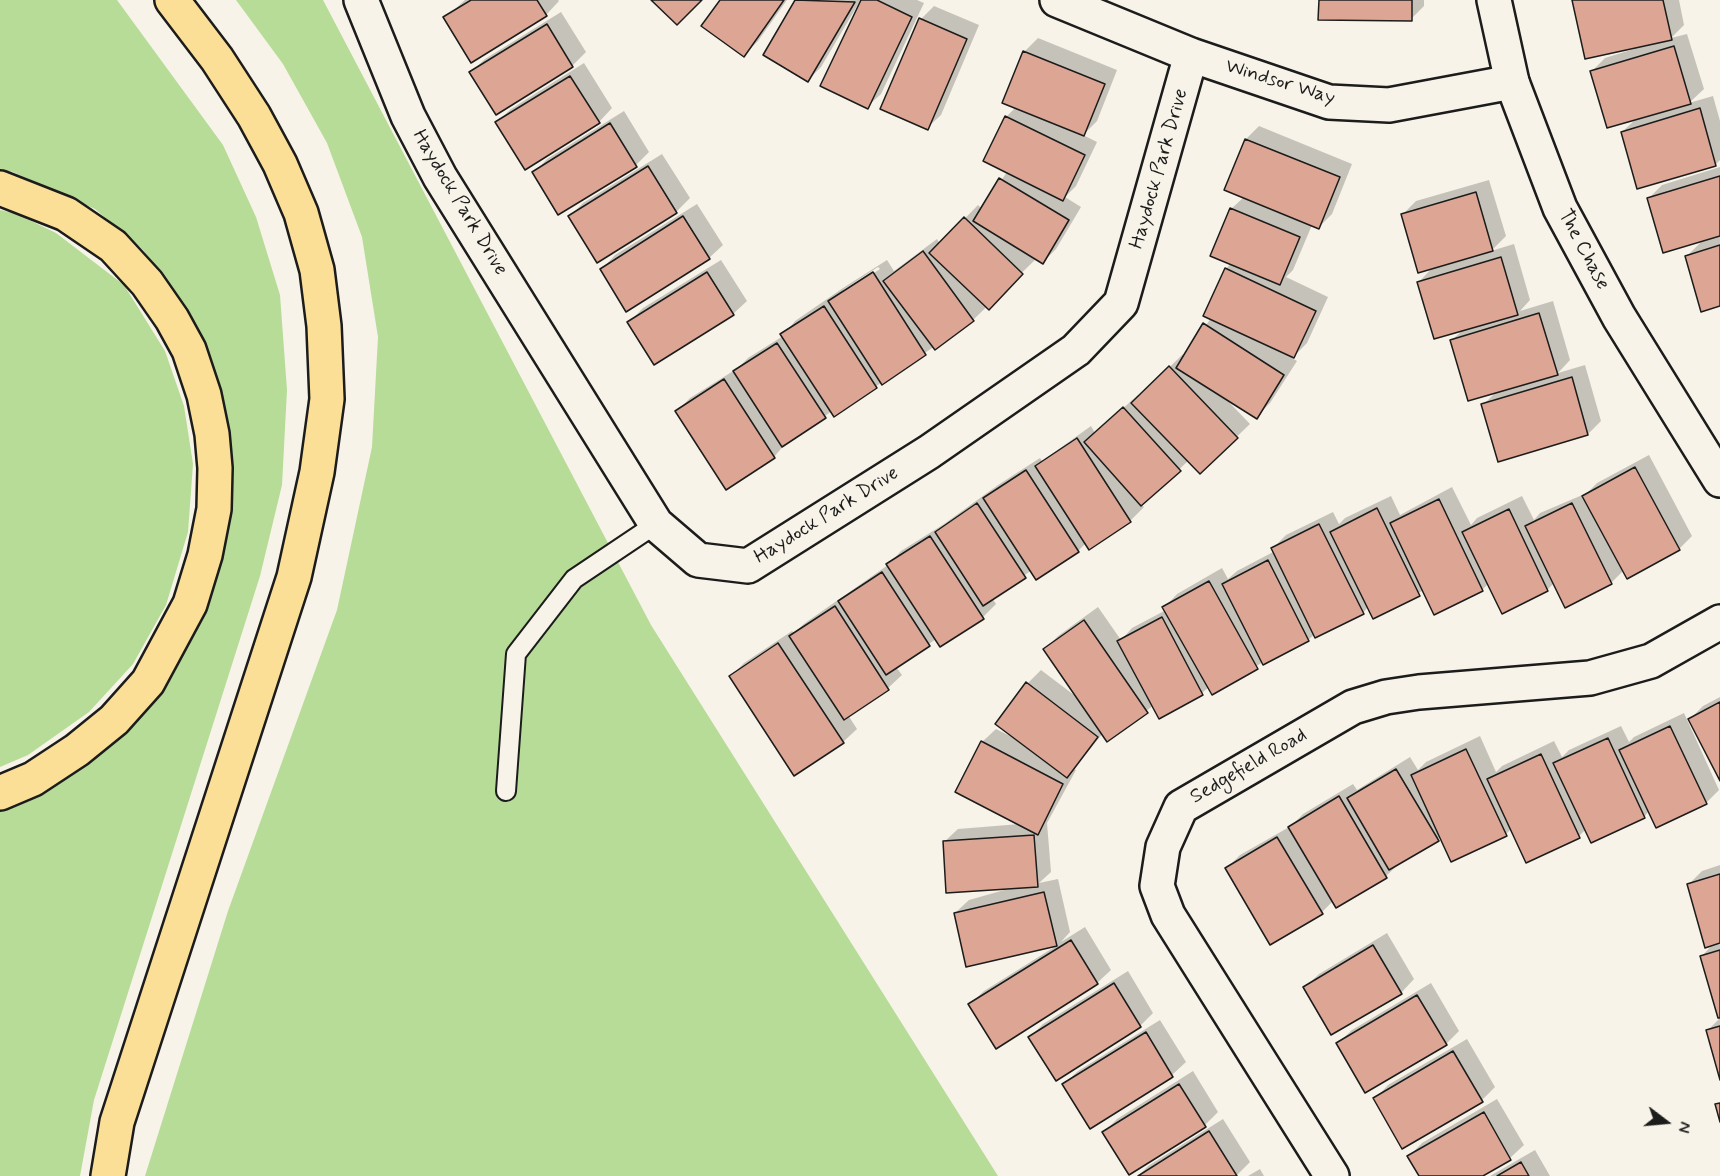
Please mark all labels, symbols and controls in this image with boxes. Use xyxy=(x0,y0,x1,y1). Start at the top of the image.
street label: Windsor Way xyxy=(1222,55,1338,111)
street label: Haydock Park Drive xyxy=(1126,86,1194,252)
street label: Haydock Park Drive xyxy=(406,126,512,280)
street label: The Chase xyxy=(1552,206,1614,294)
street label: Haydock Park Drive xyxy=(750,462,904,570)
street label: Sedgefield Road xyxy=(1187,724,1311,810)
north arrow xyxy=(1636,1092,1696,1152)
text: N xyxy=(1672,1119,1695,1135)

